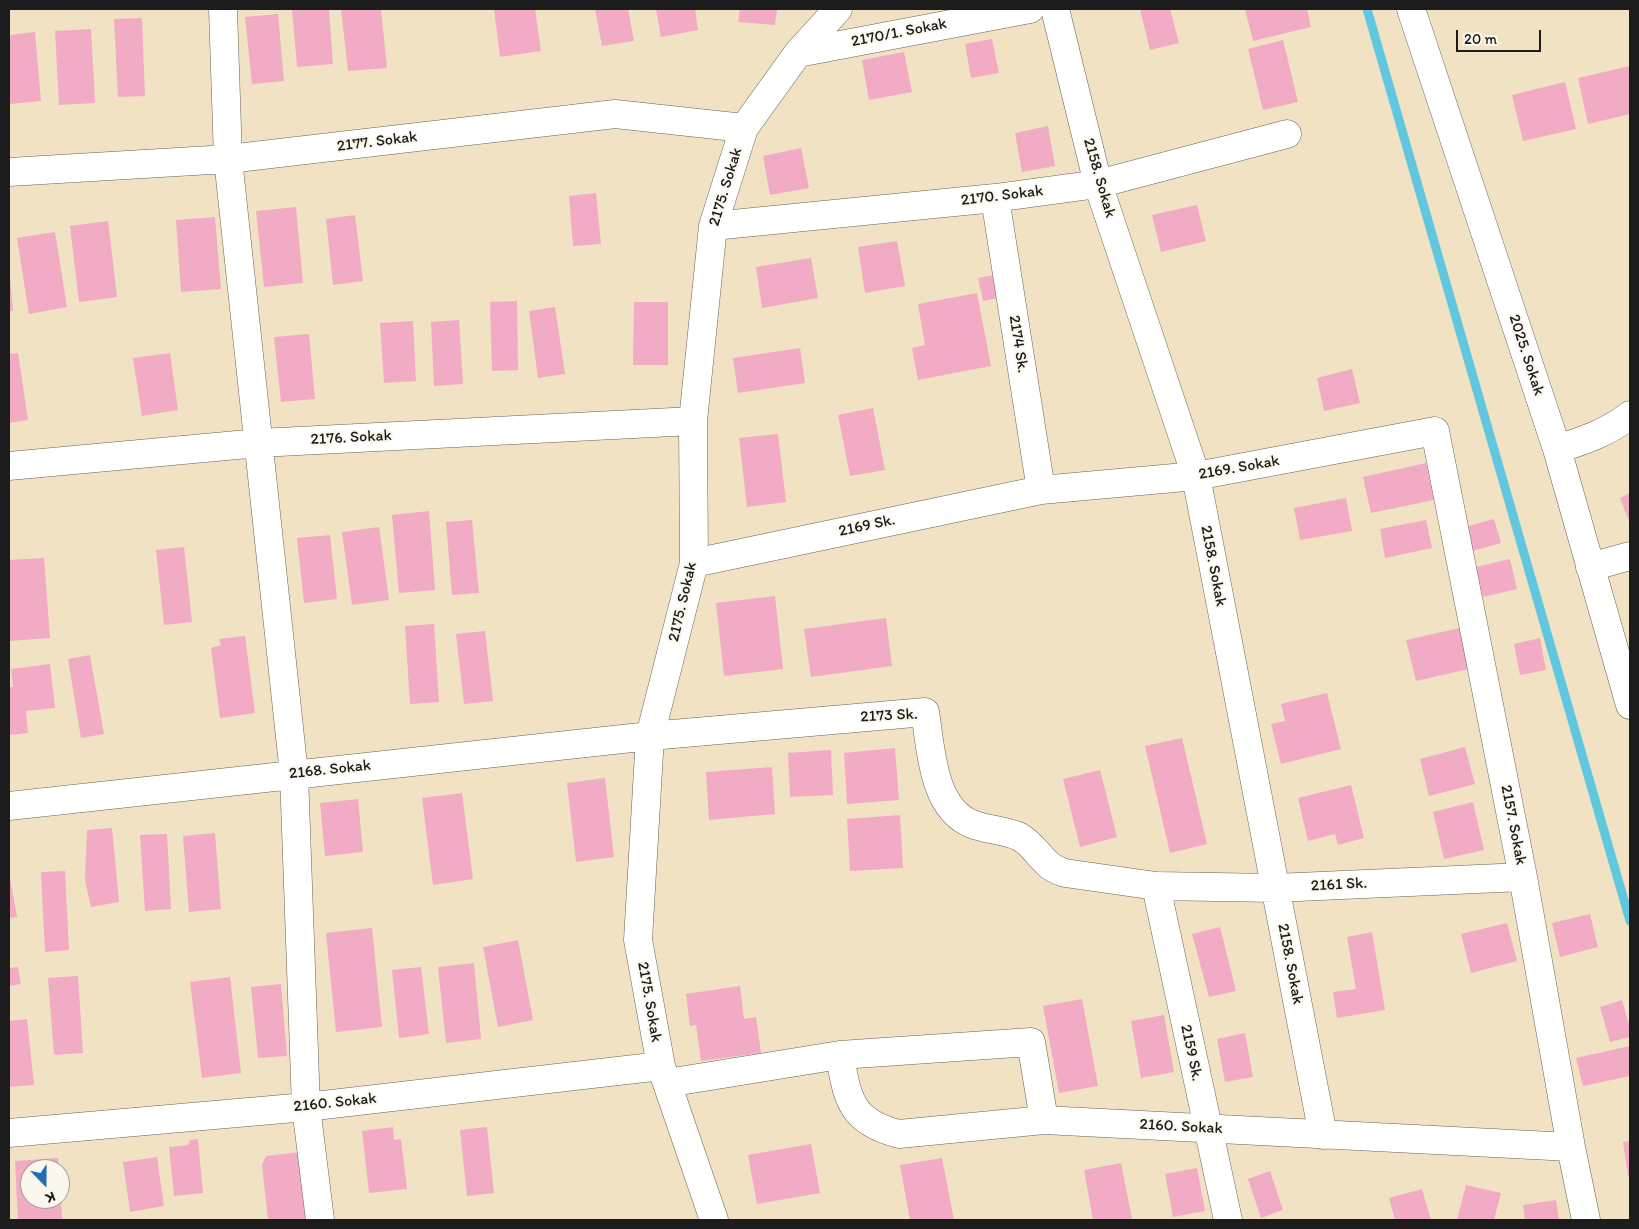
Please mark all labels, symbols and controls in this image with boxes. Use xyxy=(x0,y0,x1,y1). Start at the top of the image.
street label: 2170/1. Sokak xyxy=(850,14,948,52)
scale bar xyxy=(1459,20,1544,52)
text: 20 m xyxy=(1464,30,1497,48)
street label: 2177. Sokak xyxy=(336,128,418,156)
street label: 2158. Sokak xyxy=(1078,136,1120,220)
street label: 2175. Sokak xyxy=(705,145,747,229)
street label: 2170. Sokak xyxy=(960,181,1044,211)
street label: 2025. Sokak xyxy=(1504,312,1548,398)
street label: 2174 Sk. xyxy=(1004,314,1032,374)
street label: 2176. Sokak xyxy=(310,426,392,450)
street label: 2169. Sokak xyxy=(1197,451,1281,485)
street label: 2169 Sk. xyxy=(837,511,897,541)
street label: 2158. Sokak xyxy=(1196,524,1230,608)
street label: 2175. Sokak xyxy=(665,560,701,644)
street label: 2173 Sk. xyxy=(860,705,918,727)
street label: 2168. Sokak xyxy=(288,756,372,784)
street label: 2157. Sokak xyxy=(1496,783,1530,867)
street label: 2161 Sk. xyxy=(1310,874,1368,896)
street label: 2158. Sokak xyxy=(1273,922,1307,1006)
street label: 2175. Sokak xyxy=(632,960,666,1044)
street label: 2159 Sk. xyxy=(1176,1023,1206,1083)
street label: 2160. Sokak xyxy=(293,1089,377,1117)
street label: 2160. Sokak xyxy=(1139,1115,1223,1139)
north arrow xyxy=(20,1159,70,1209)
text: K xyxy=(43,1188,58,1207)

